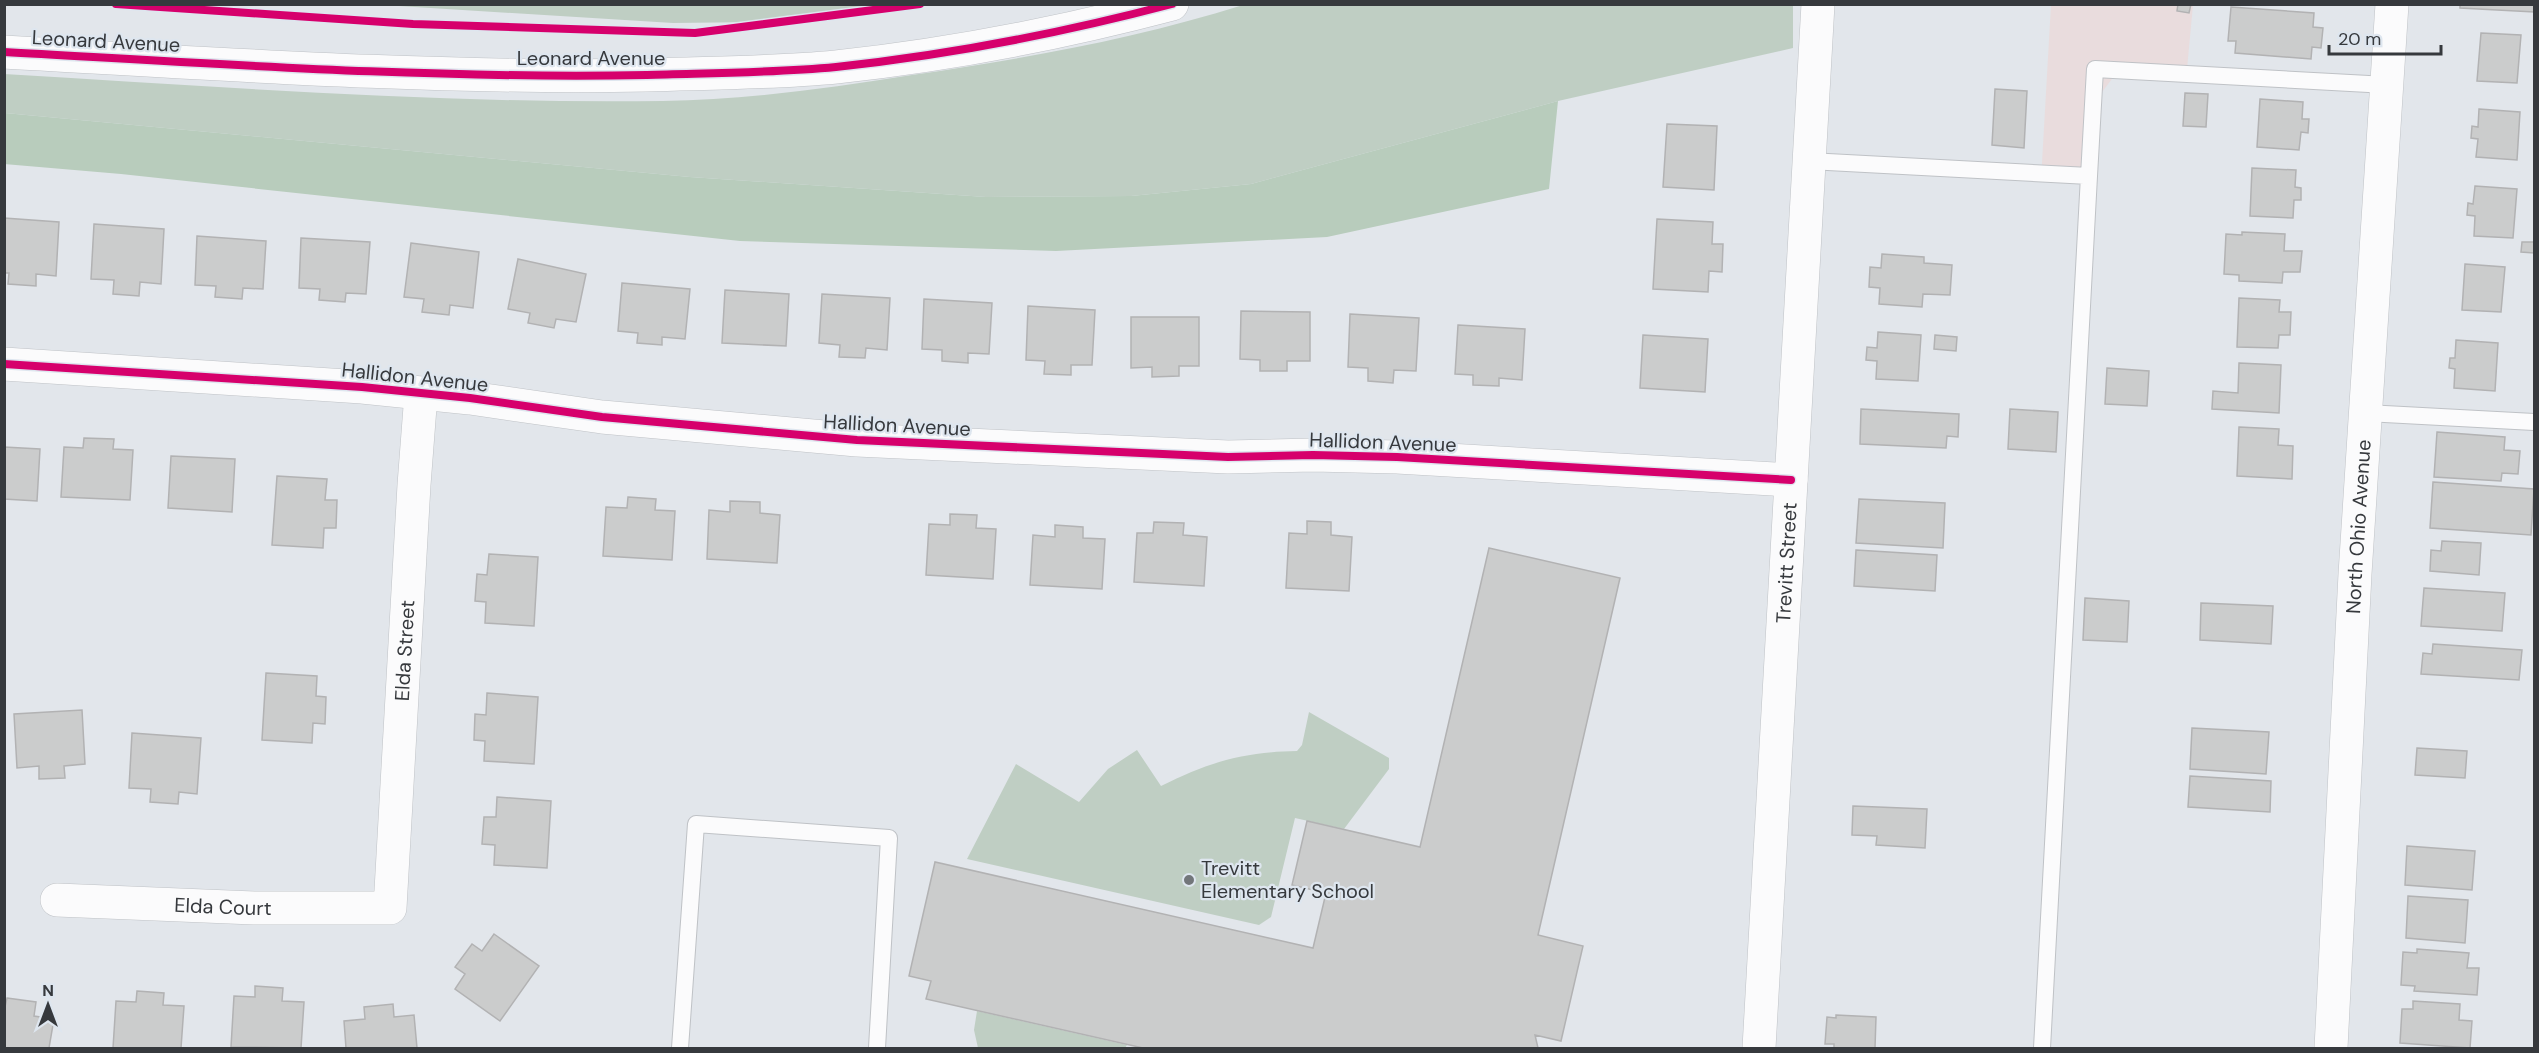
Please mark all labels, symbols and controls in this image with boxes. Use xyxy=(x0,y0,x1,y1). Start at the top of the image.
scale bar xyxy=(2329,18,2442,56)
street label: Leonard Avenue xyxy=(31,24,181,58)
text: 20 m xyxy=(2338,27,2381,51)
street label: Leonard Avenue xyxy=(517,45,665,71)
street label: Hallidon Avenue xyxy=(340,356,490,398)
street label: Hallidon Avenue xyxy=(823,408,971,442)
street label: Hallidon Avenue xyxy=(1309,426,1457,458)
street label: North Ohio Avenue xyxy=(2340,439,2377,615)
street label: Trevitt Street xyxy=(1770,501,1803,624)
street label: Elda Street xyxy=(389,599,420,702)
place label: Trevitt Elementary School xyxy=(1201,855,1374,904)
marker: Trevitt Elementary School xyxy=(1182,873,1196,887)
street label: Elda Court xyxy=(174,892,272,921)
north arrow xyxy=(18,975,78,1035)
text: N xyxy=(42,980,54,1001)

